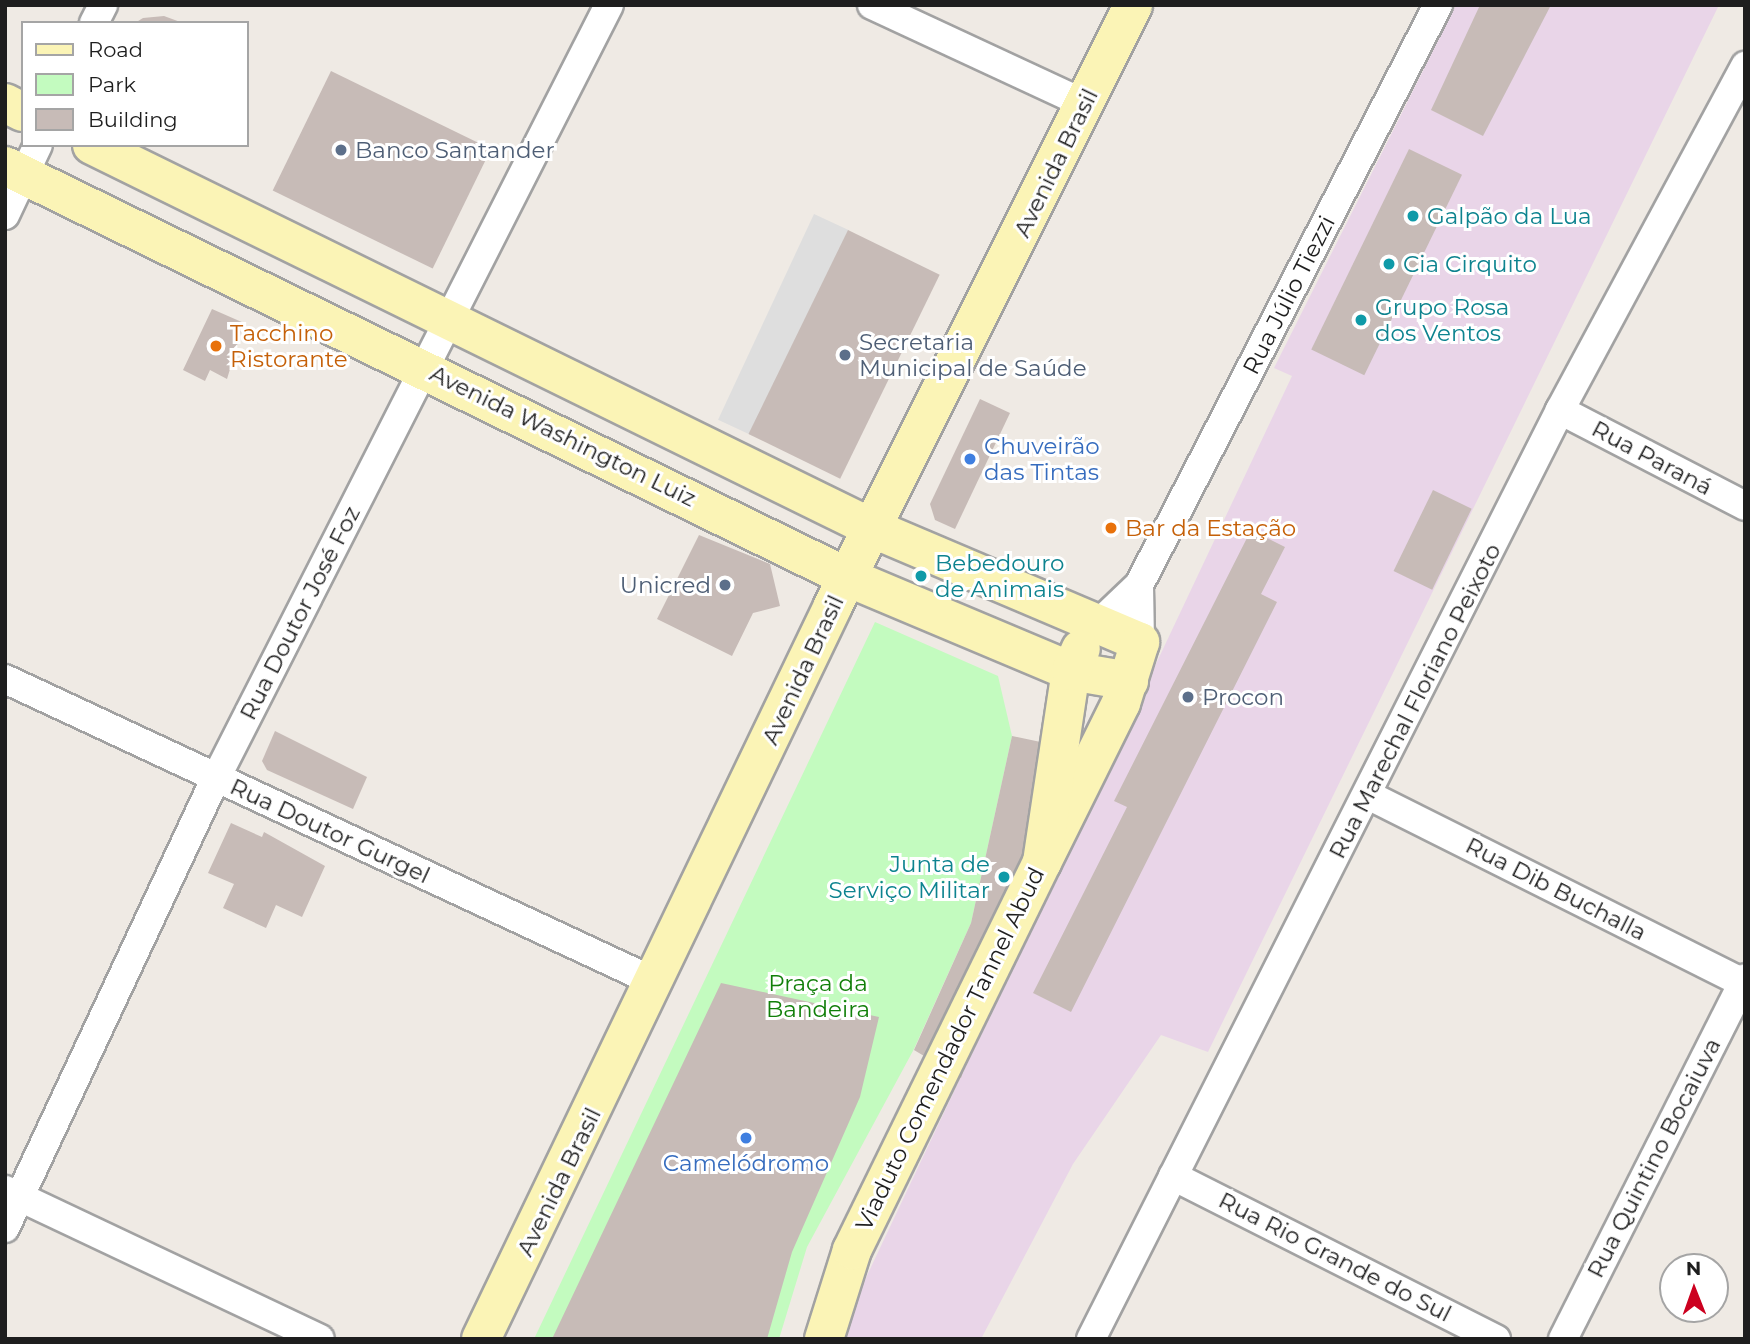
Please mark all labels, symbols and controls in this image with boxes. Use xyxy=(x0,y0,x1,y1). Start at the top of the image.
legend xyxy=(21,21,248,147)
text: Road xyxy=(88,37,143,62)
text: Park xyxy=(88,72,136,97)
street label: Avenida Brasil xyxy=(1008,84,1104,242)
text: Building xyxy=(88,107,178,132)
place label: Banco Santander xyxy=(355,136,555,164)
marker: Banco Santander xyxy=(333,142,349,158)
place label: Galpão da Lua xyxy=(1427,202,1592,230)
marker: Galpão da Lua xyxy=(1405,208,1421,224)
street label: Rua Júlio Tiezzi xyxy=(1237,211,1341,379)
place label: Cia Cirquito xyxy=(1403,250,1537,278)
marker: Cia Cirquito xyxy=(1381,256,1397,272)
place label: Grupo Rosa dos Ventos xyxy=(1375,293,1509,347)
marker: Grupo Rosa dos Ventos xyxy=(1353,312,1369,328)
place label: Tacchino Ristorante xyxy=(230,319,348,373)
place label: Secretaria Municipal de Saúde xyxy=(859,328,1087,382)
marker: Tacchino Ristorante xyxy=(208,338,224,354)
marker: Secretaria Municipal de Saúde xyxy=(837,347,853,363)
street label: Avenida Washington Luiz xyxy=(425,359,701,513)
street label: Rua Paraná xyxy=(1587,415,1717,501)
place label: Chuveirão das Tintas xyxy=(984,432,1100,486)
marker: Chuveirão das Tintas xyxy=(962,451,978,467)
street label: Rua Doutor José Foz xyxy=(234,501,366,725)
place label: Bar da Estação xyxy=(1125,514,1296,542)
marker: Bar da Estação xyxy=(1103,520,1119,536)
street label: Rua Marechal Floriano Peixoto xyxy=(1323,539,1507,863)
place label: Bebedouro de Animais xyxy=(935,549,1065,603)
marker: Bebedouro de Animais xyxy=(913,568,929,584)
place label: Unicred xyxy=(620,571,711,599)
marker: Unicred xyxy=(717,577,733,593)
street label: Avenida Brasil xyxy=(756,591,850,749)
place label: Procon xyxy=(1202,683,1284,711)
marker: Procon xyxy=(1180,689,1196,705)
street label: Rua Doutor Gurgel xyxy=(226,773,434,889)
street label: Rua Dib Buchalla xyxy=(1461,832,1651,946)
place label: Junta de Serviço Militar xyxy=(829,850,990,904)
street label: Viaduto Comendador Tannel Abud xyxy=(850,863,1050,1235)
marker: Junta de Serviço Militar xyxy=(996,869,1012,885)
park label: Praça da Bandeira xyxy=(766,969,870,1023)
street label: Rua Quintino Bocaiuva xyxy=(1582,1034,1726,1282)
street label: Avenida Brasil xyxy=(511,1103,607,1261)
marker: Camelódromo xyxy=(738,1130,754,1146)
place label: Camelódromo xyxy=(663,1149,829,1177)
street label: Rua Rio Grande do Sul xyxy=(1214,1186,1456,1328)
north arrow xyxy=(1659,1253,1729,1323)
text: N xyxy=(1686,1257,1702,1280)

